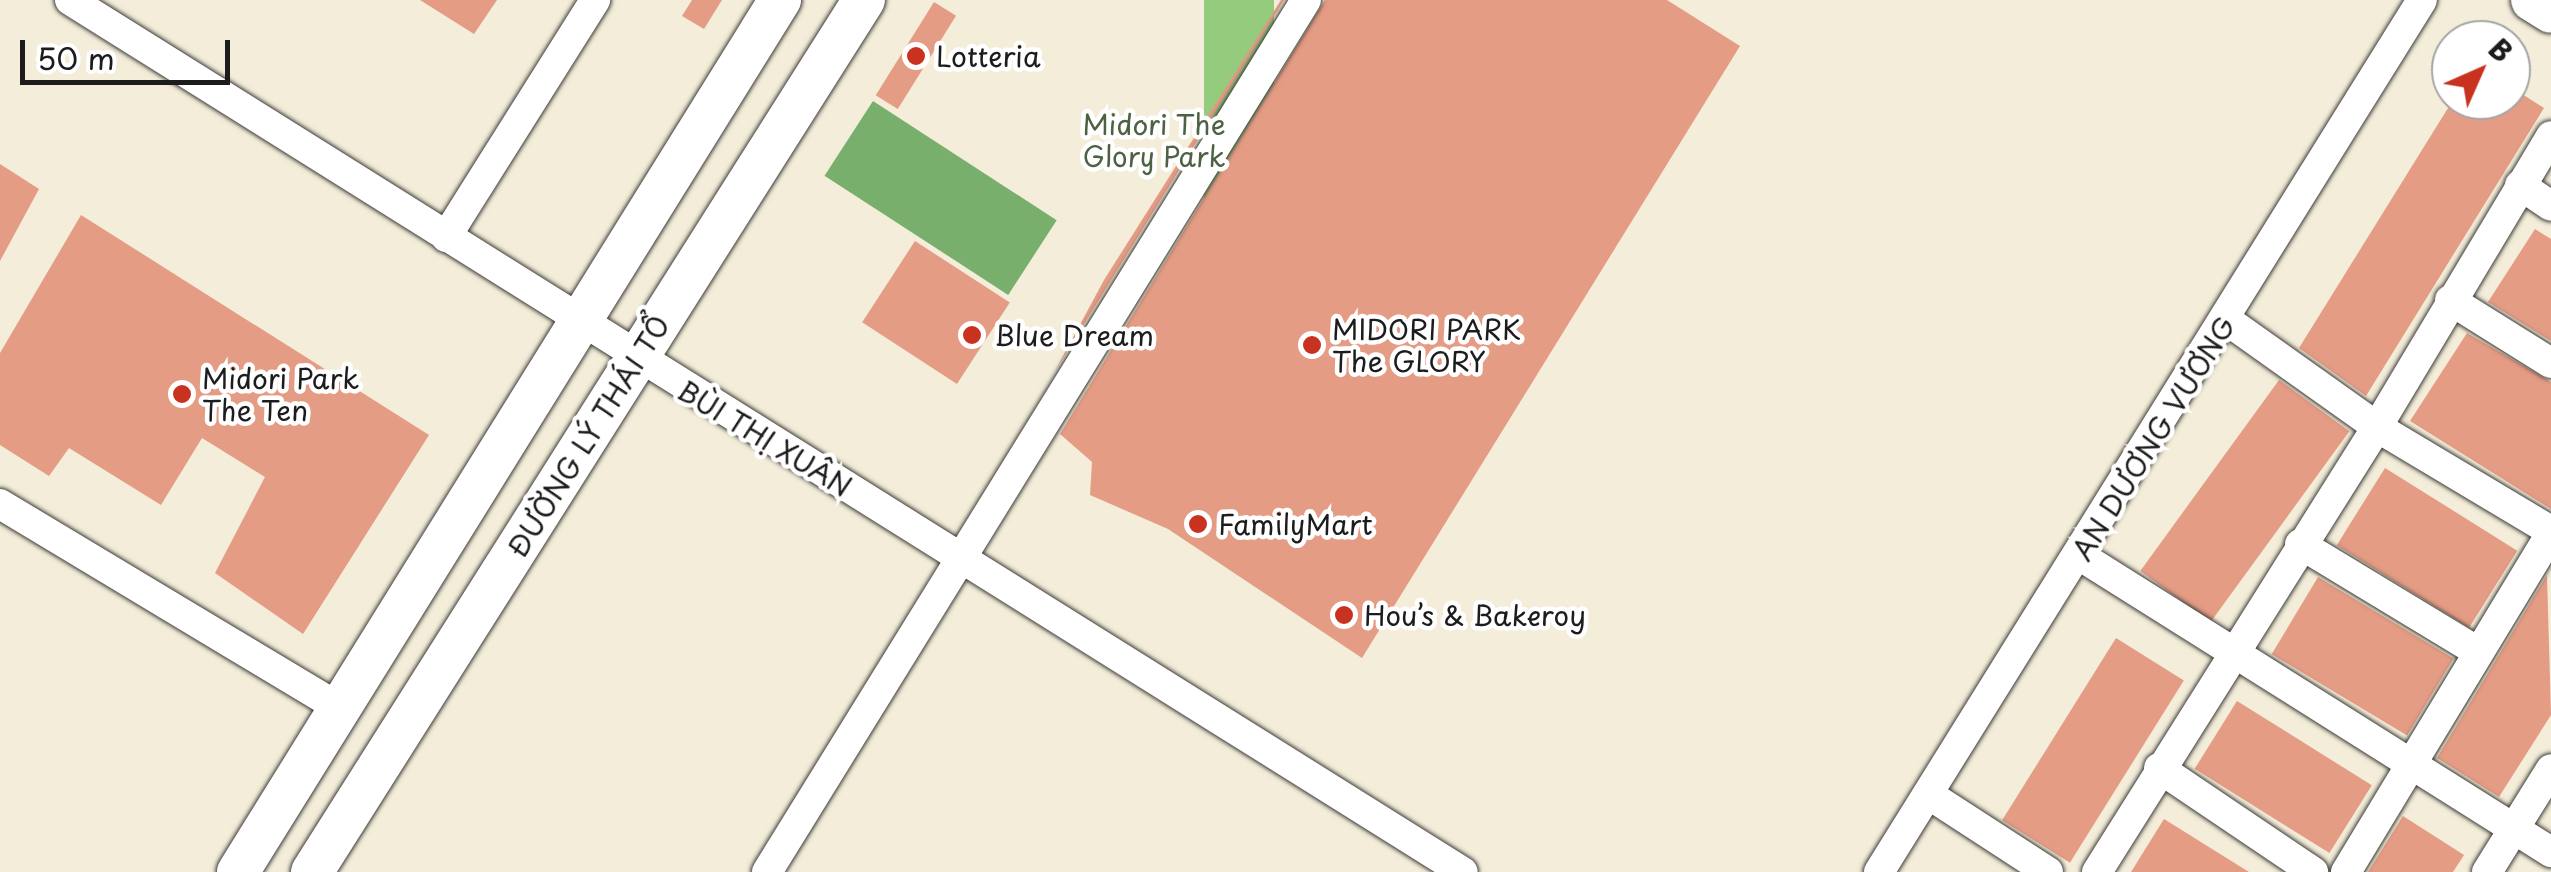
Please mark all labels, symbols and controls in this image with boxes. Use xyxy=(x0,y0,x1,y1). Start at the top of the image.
scale bar xyxy=(25,20,235,82)
north arrow xyxy=(2431,20,2531,120)
text: B xyxy=(2479,28,2523,72)
text: 50 m xyxy=(37,35,115,80)
place label: Lotteria xyxy=(936,39,1041,73)
marker: Lotteria xyxy=(905,45,927,67)
park label: Midori The Glory Park xyxy=(1082,107,1226,173)
street label: ĐƯỜNG LÝ THÁI TỔ xyxy=(498,307,678,565)
street label: AN DƯƠNG VƯƠNG xyxy=(2063,308,2243,568)
place label: MIDORI PARK The GLORY xyxy=(1332,312,1524,378)
place label: Blue Dream xyxy=(994,318,1154,352)
marker: Blue Dream xyxy=(959,322,985,348)
marker: MIDORI PARK The GLORY xyxy=(1301,334,1323,356)
place label: Midori Park The Ten xyxy=(202,361,360,427)
street label: BÙI THỊ XUÂN xyxy=(672,373,858,503)
marker: Midori Park The Ten xyxy=(171,383,193,405)
place label: FamilyMart xyxy=(1218,507,1373,541)
marker: FamilyMart xyxy=(1187,513,1209,535)
place label: Hou’s & Bakeroy xyxy=(1364,598,1587,632)
marker: Hou’s & Bakeroy xyxy=(1333,604,1355,626)

